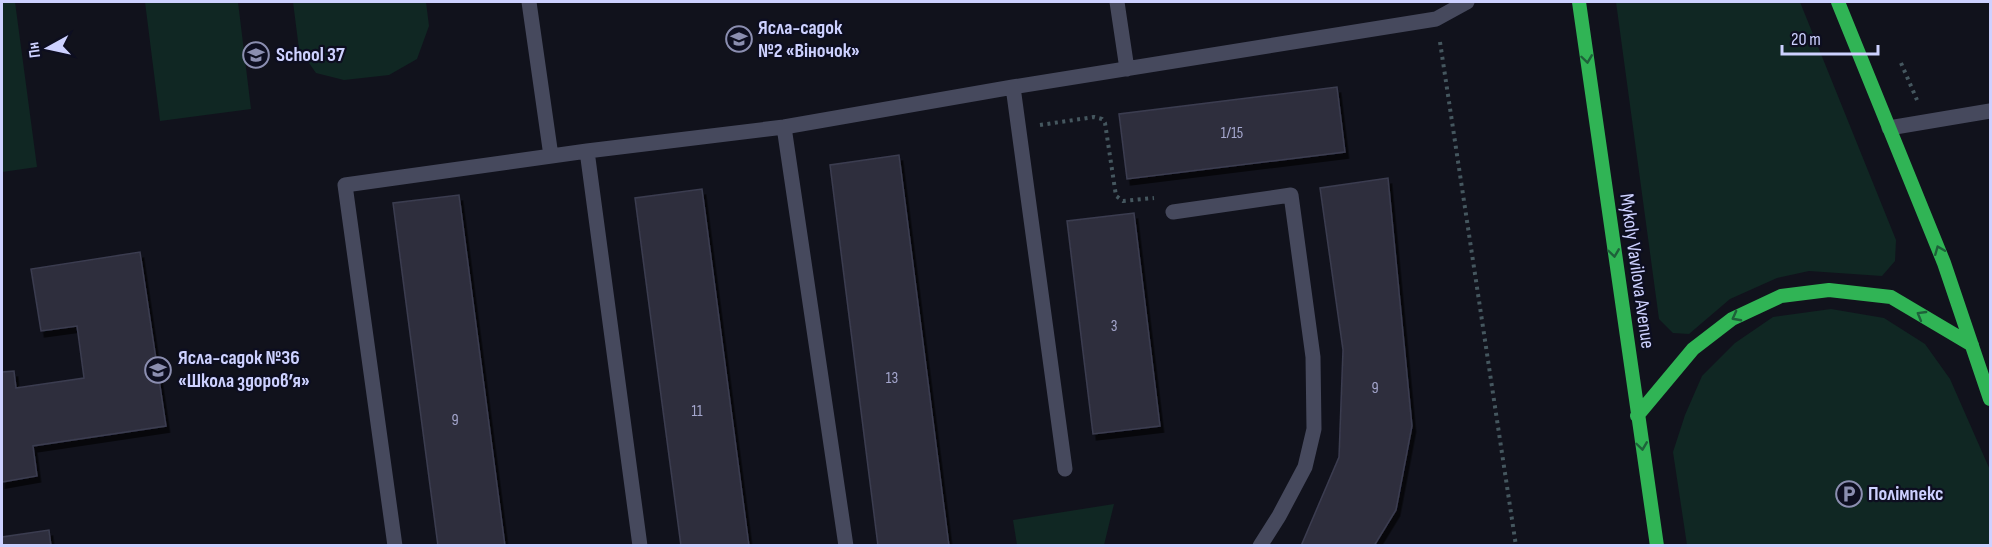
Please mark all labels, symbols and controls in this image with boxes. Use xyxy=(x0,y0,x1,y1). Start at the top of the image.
place label: Ясла-садок №2 «Віночок» xyxy=(758,16,860,63)
north arrow xyxy=(18,18,78,78)
scale bar xyxy=(1782,18,1878,56)
school or university icon: Ясла-садок №2 «Віночок» xyxy=(724,24,754,54)
text: 20 m xyxy=(1791,29,1821,50)
school or university icon: School 37 xyxy=(241,40,271,70)
text: Пн xyxy=(24,41,45,59)
place label: School 37 xyxy=(276,43,345,67)
one-way arrow xyxy=(1581,55,1593,64)
house number: 1/15 xyxy=(1221,124,1243,143)
street label: Mykoly Vavilova Avenue xyxy=(1614,192,1660,350)
one-way arrow xyxy=(1934,245,1946,256)
one-way arrow xyxy=(1608,248,1620,257)
one-way arrow xyxy=(1732,310,1743,321)
one-way arrow xyxy=(1917,311,1927,322)
house number: 3 xyxy=(1111,317,1117,336)
place label: Ясла-садок №36 «Школа здоров’я» xyxy=(178,346,310,393)
school or university icon: Ясла-садок №36 «Школа здоров’я» xyxy=(143,355,173,385)
house number: 13 xyxy=(886,369,898,388)
house number: 9 xyxy=(1371,379,1379,398)
house number: 11 xyxy=(691,402,703,421)
house number: 9 xyxy=(451,411,459,430)
one-way arrow xyxy=(1635,441,1647,450)
parking icon: Полімпекс xyxy=(1834,479,1864,509)
place label: Полімпекс xyxy=(1868,482,1944,506)

